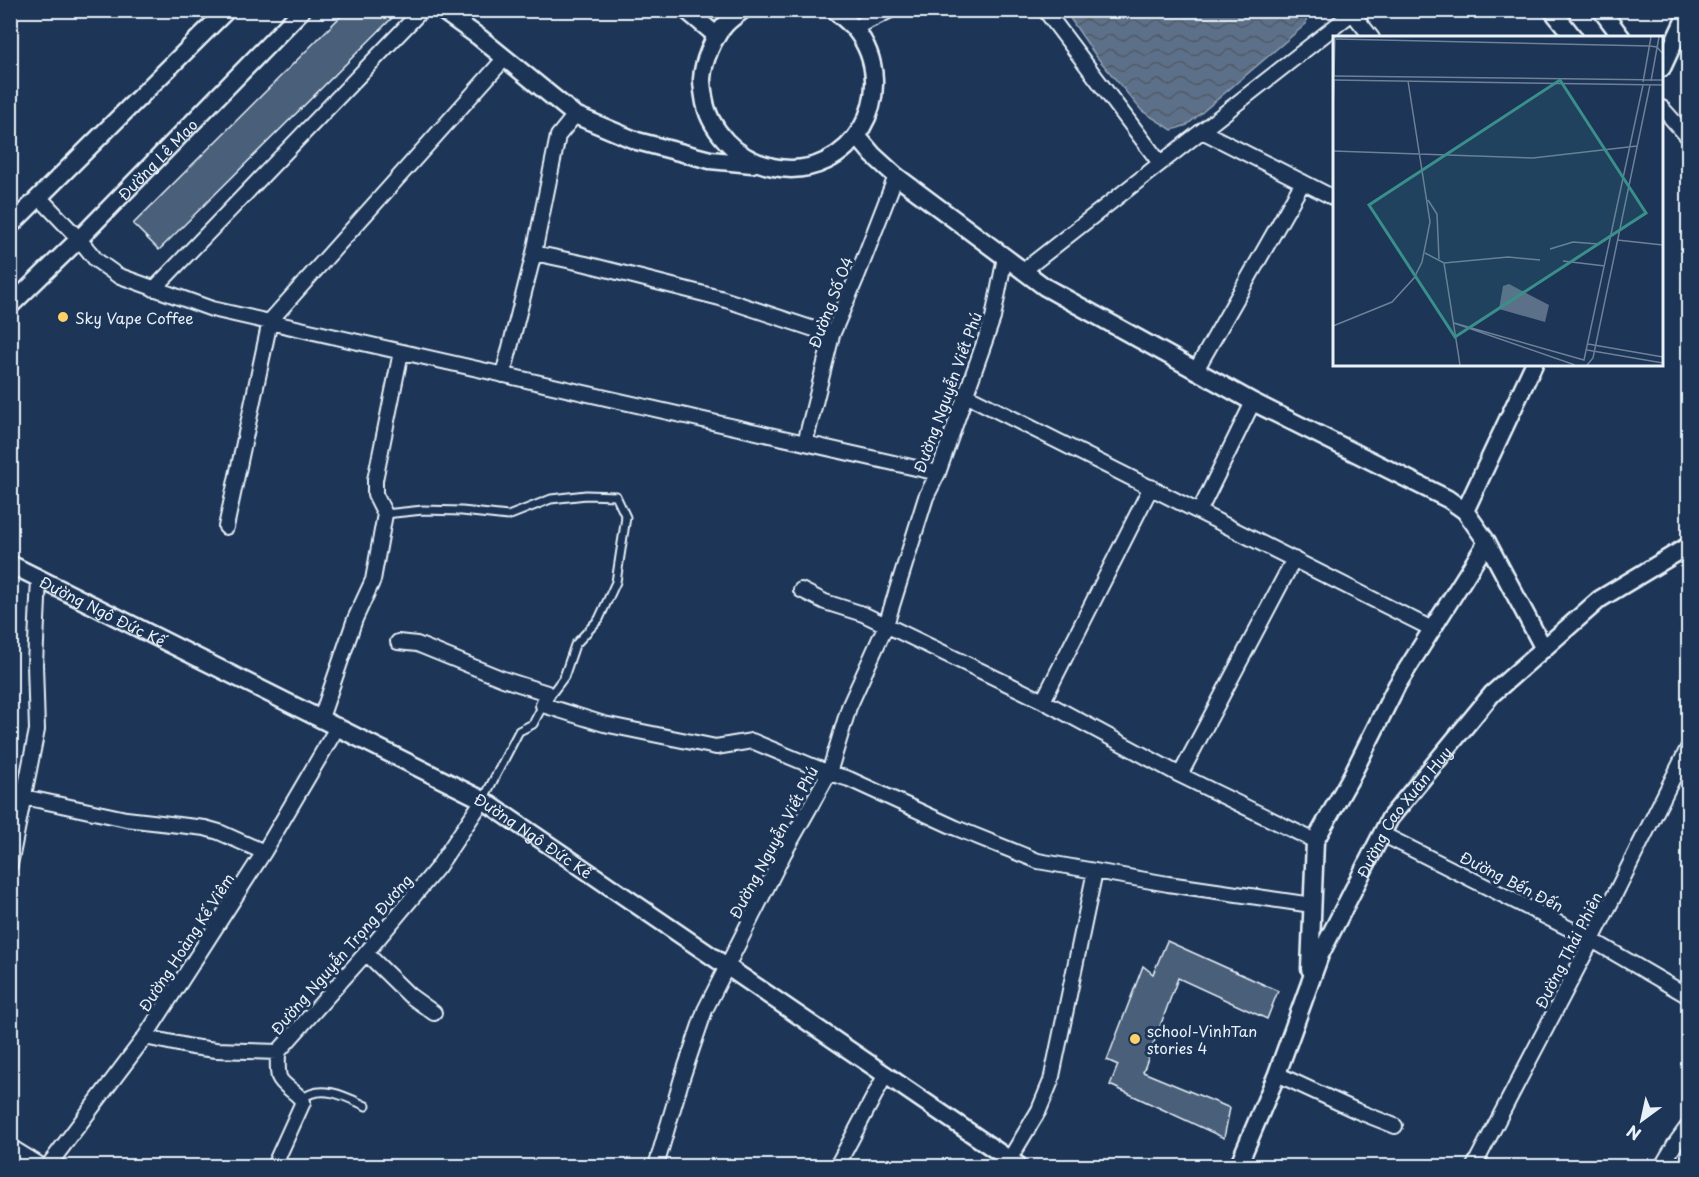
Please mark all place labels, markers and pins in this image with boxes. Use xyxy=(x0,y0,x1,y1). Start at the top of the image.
place label: Sky Vape Coffee xyxy=(75,306,194,329)
marker: Sky Vape Coffee xyxy=(56,310,70,324)
place label: school-VinhTan stories 4 xyxy=(1147,1019,1257,1059)
marker: school-VinhTan stories 4 xyxy=(1128,1032,1142,1046)

